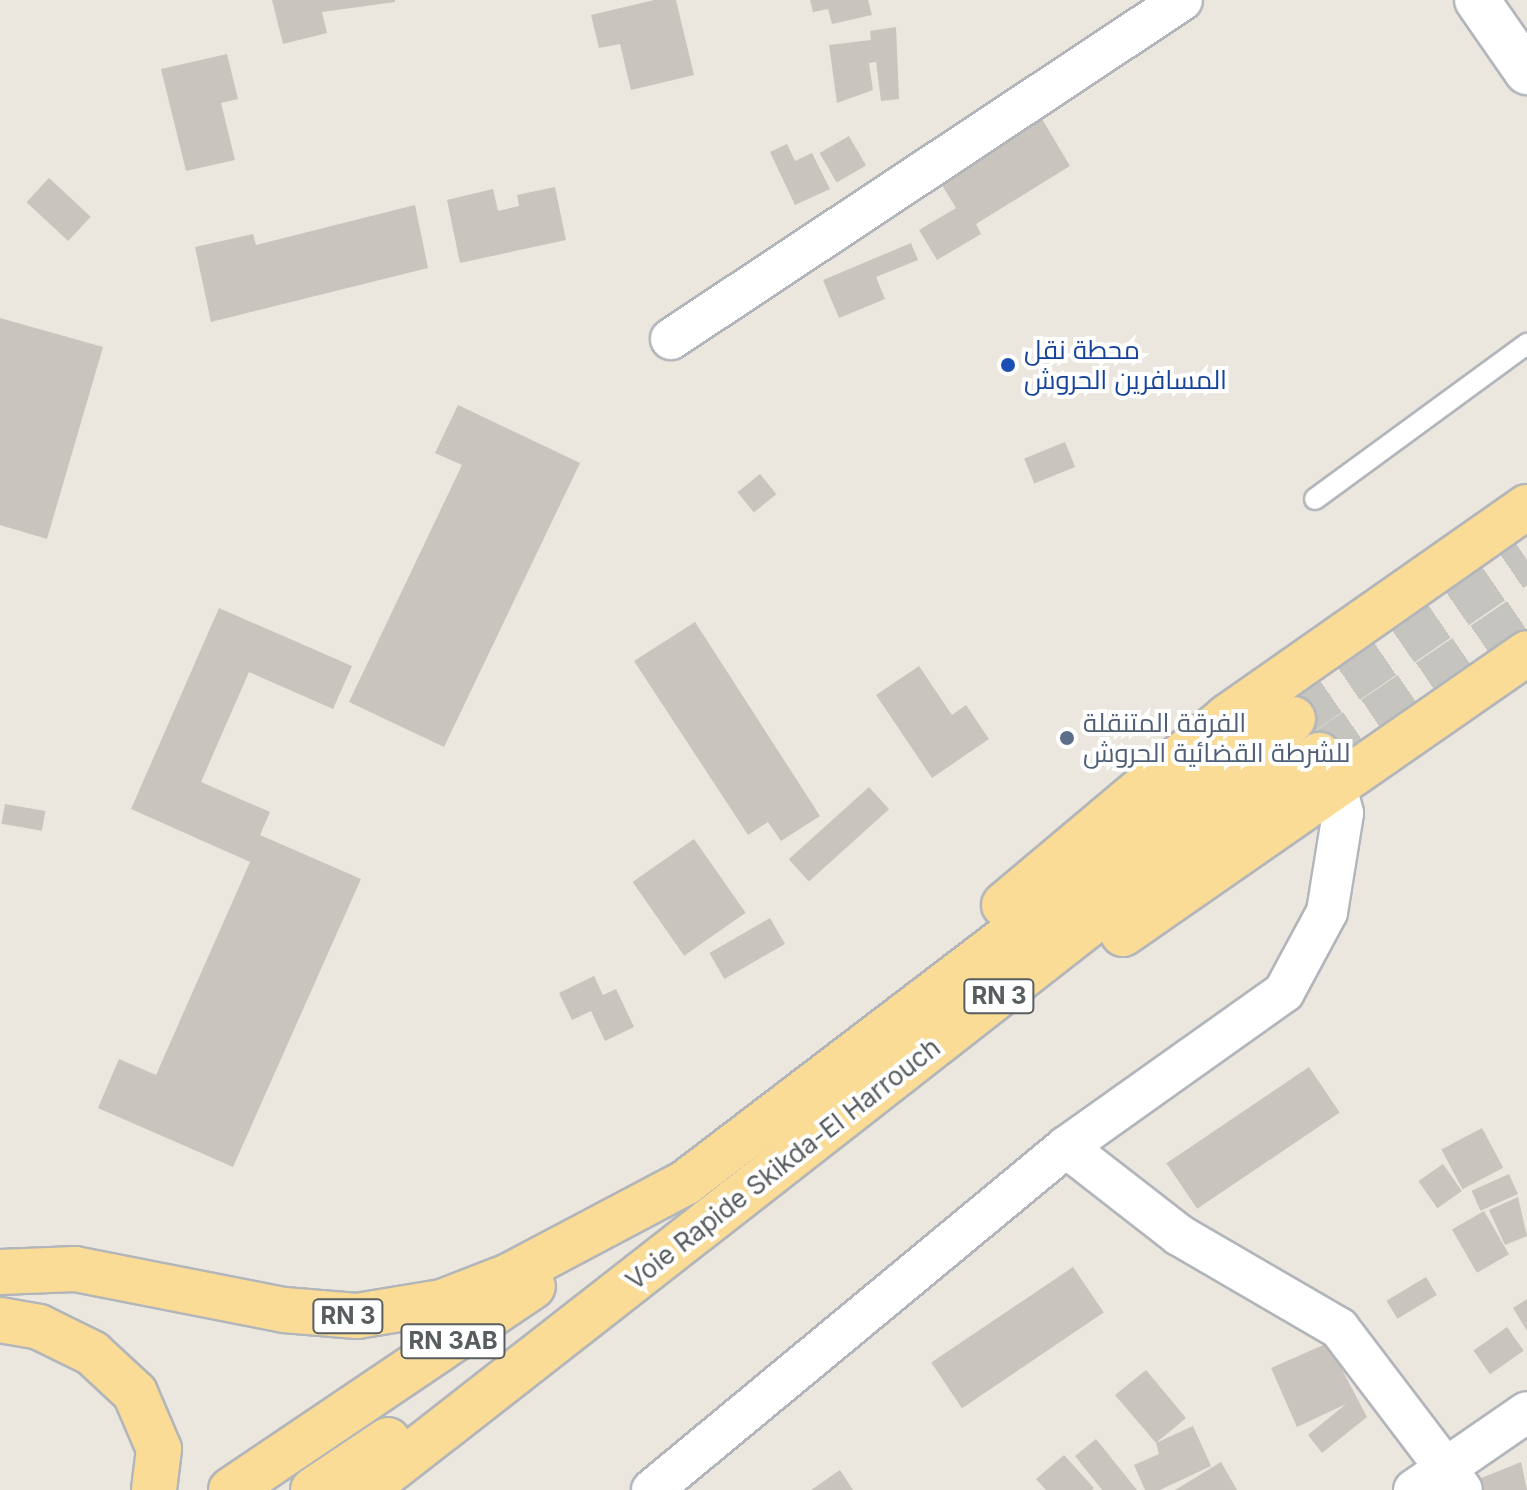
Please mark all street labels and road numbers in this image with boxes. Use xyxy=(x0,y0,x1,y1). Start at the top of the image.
road number: RN 3 xyxy=(963,976,1035,1016)
street label: Voie Rapide Skikda-El Harrouch xyxy=(620,1032,946,1296)
road number: RN 3 xyxy=(312,1296,384,1336)
road number: RN 3AB xyxy=(399,1321,507,1361)

